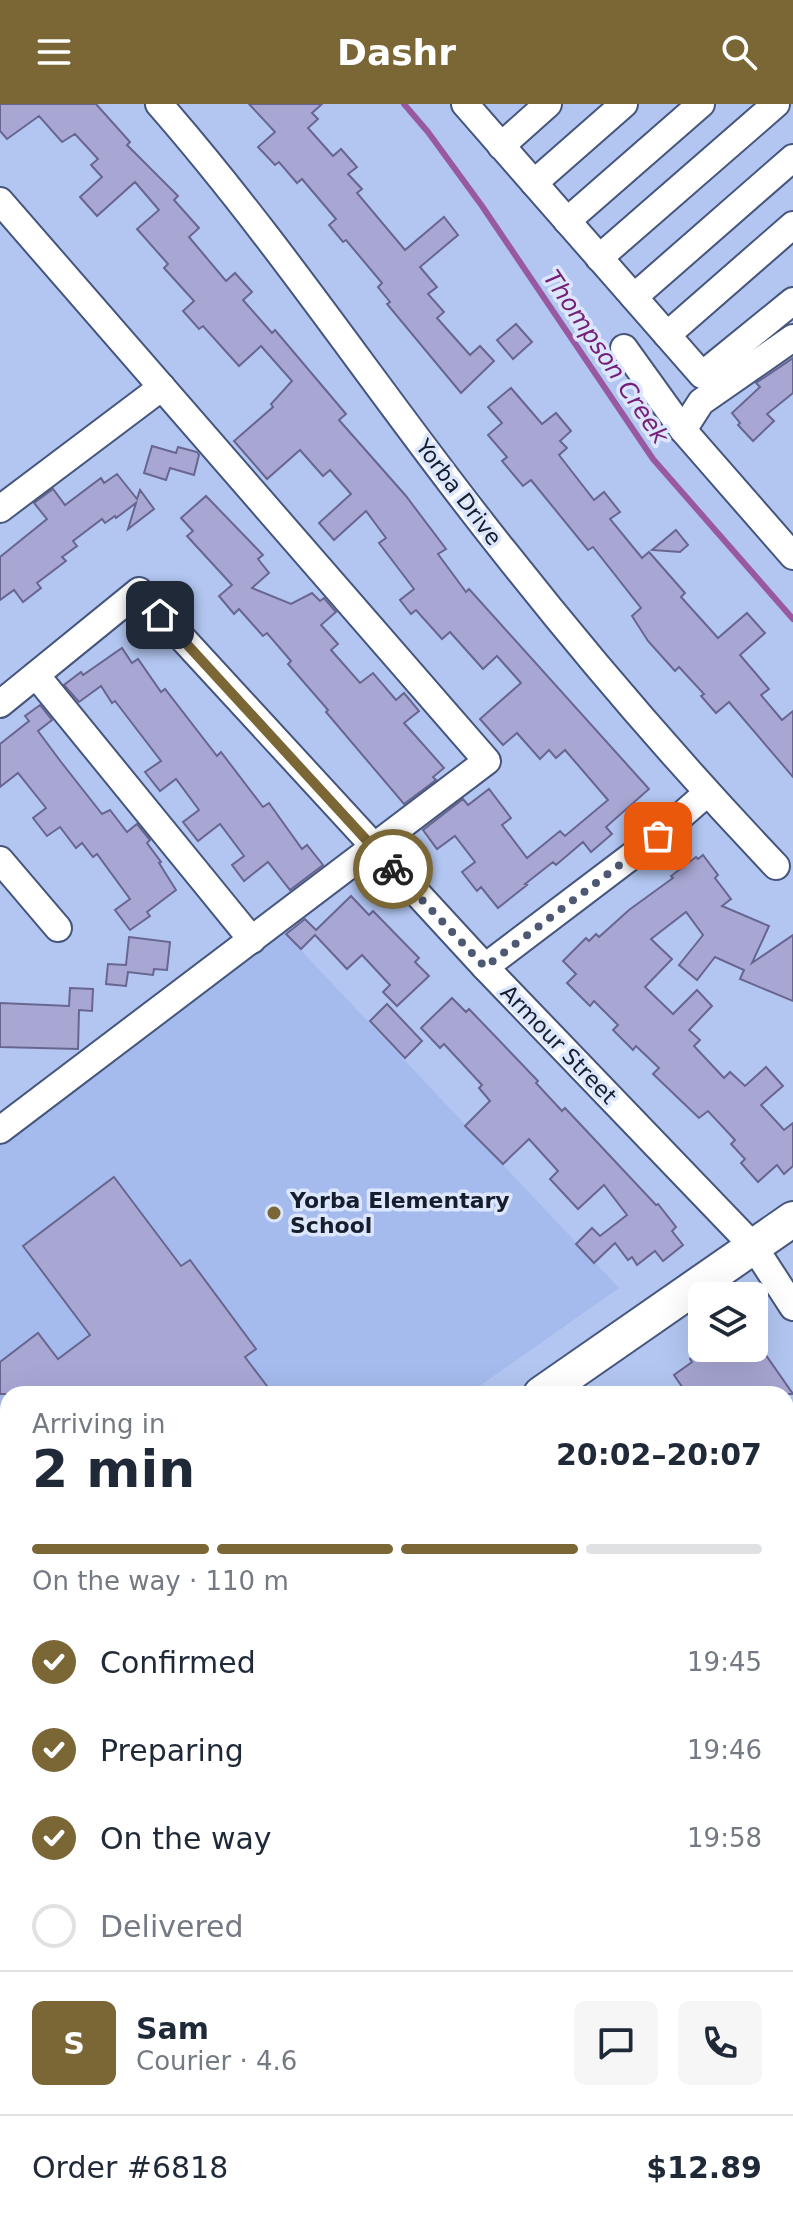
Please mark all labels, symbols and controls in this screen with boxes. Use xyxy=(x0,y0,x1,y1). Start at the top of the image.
icon: menu xyxy=(32,30,76,74)
icon: search xyxy=(717,30,761,74)
text: Dashr xyxy=(337,32,456,73)
water label: Thompson Creek xyxy=(538,265,675,450)
street label: Yorba Drive xyxy=(410,434,507,550)
pin xyxy=(126,581,194,649)
icon: home xyxy=(138,593,182,637)
pin xyxy=(624,802,692,870)
icon: bag xyxy=(636,814,680,858)
courier xyxy=(353,829,433,909)
icon: bike xyxy=(371,847,415,891)
street label: Armour Street xyxy=(496,980,622,1109)
place label: Yorba Elementary School xyxy=(289,1188,510,1238)
marker: Yorba Elementary School xyxy=(265,1204,283,1222)
map controls xyxy=(688,1282,768,1362)
button: layers xyxy=(688,1282,768,1362)
text: Arriving in xyxy=(32,1409,166,1439)
text: 20:02–20:07 xyxy=(556,1437,762,1472)
text: 2 min xyxy=(32,1439,195,1499)
text: On the way · 110 m xyxy=(32,1566,289,1596)
icon: check xyxy=(32,1640,76,1684)
text: Confirmed xyxy=(100,1645,256,1680)
text: 19:45 xyxy=(687,1647,762,1677)
icon: check xyxy=(32,1728,76,1772)
text: Preparing xyxy=(100,1733,244,1768)
text: 19:46 xyxy=(687,1735,762,1765)
icon: check xyxy=(32,1816,76,1860)
text: On the way xyxy=(100,1821,272,1856)
text: 19:58 xyxy=(687,1823,762,1853)
text: Delivered xyxy=(100,1909,244,1944)
button: chat xyxy=(574,2001,658,2085)
button: phone xyxy=(678,2001,762,2085)
text: Sam xyxy=(136,2011,209,2046)
text: S xyxy=(63,2026,85,2061)
text: Courier · 4.6 xyxy=(136,2046,297,2076)
text: Order #6818 xyxy=(32,2150,228,2185)
text: $12.89 xyxy=(646,2150,762,2185)

